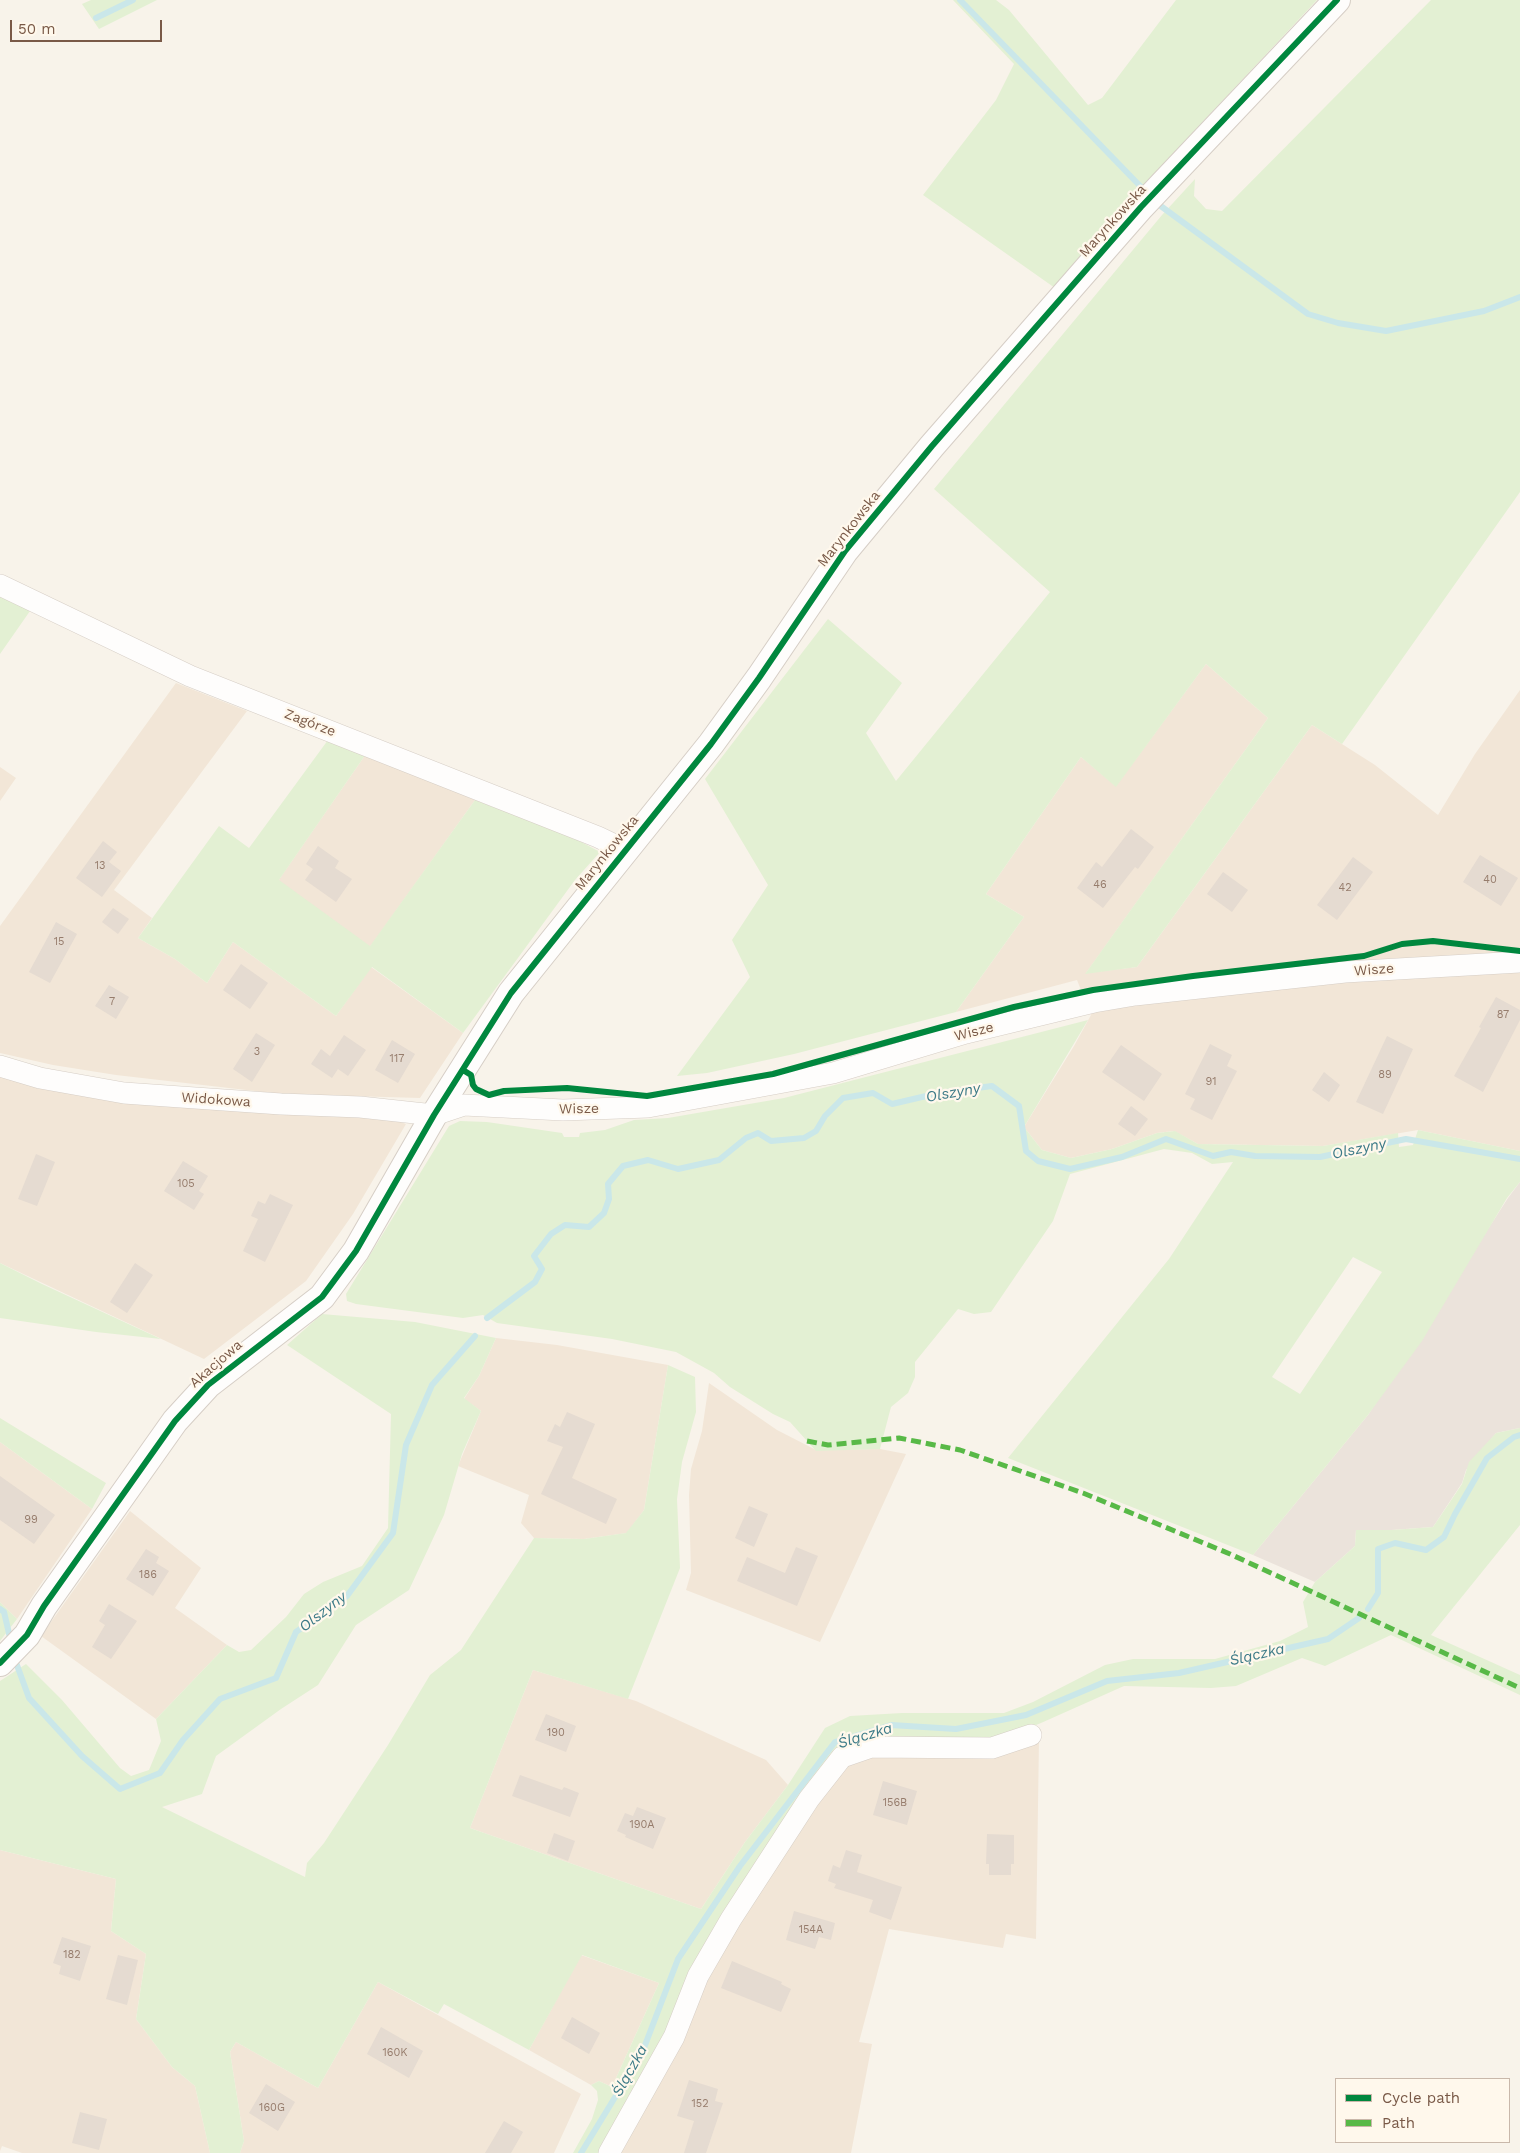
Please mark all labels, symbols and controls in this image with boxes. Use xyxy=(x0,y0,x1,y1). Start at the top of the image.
scale bar xyxy=(12,10,165,42)
text: 50 m xyxy=(18,20,55,38)
street label: Marynkowska xyxy=(1076,181,1150,261)
street label: Marynkowska xyxy=(814,488,884,570)
street label: Zagórze xyxy=(282,706,338,740)
street label: Marynkowska xyxy=(572,812,642,894)
house number: 13 xyxy=(95,859,105,873)
house number: 40 xyxy=(1483,873,1497,887)
house number: 46 xyxy=(1093,878,1107,892)
house number: 42 xyxy=(1338,881,1352,895)
house number: 15 xyxy=(54,935,64,949)
street label: Wisze xyxy=(1353,960,1395,980)
house number: 7 xyxy=(109,995,115,1009)
house number: 87 xyxy=(1497,1008,1509,1022)
street label: Wisze xyxy=(953,1019,995,1045)
house number: 3 xyxy=(254,1045,260,1059)
house number: 117 xyxy=(390,1052,404,1066)
house number: 89 xyxy=(1378,1068,1392,1082)
house number: 91 xyxy=(1205,1075,1217,1089)
water label: Olszyny xyxy=(924,1079,982,1107)
street label: Widokowa xyxy=(181,1089,251,1111)
street label: Wisze xyxy=(559,1100,599,1118)
water label: Olszyny xyxy=(1330,1134,1388,1164)
house number: 105 xyxy=(177,1177,195,1191)
street label: Akacjowa xyxy=(186,1337,246,1391)
house number: 99 xyxy=(24,1513,38,1527)
house number: 186 xyxy=(139,1568,157,1582)
water label: Olszyny xyxy=(296,1588,350,1636)
water label: Ślączka xyxy=(1228,1640,1286,1670)
water label: Ślączka xyxy=(836,1719,894,1753)
house number: 190 xyxy=(547,1726,565,1740)
house number: 156B xyxy=(883,1796,907,1810)
house number: 190A xyxy=(629,1818,655,1832)
house number: 154A xyxy=(799,1923,823,1937)
house number: 182 xyxy=(63,1948,81,1962)
water label: Ślączka xyxy=(609,2042,651,2100)
house number: 160K xyxy=(382,2046,408,2060)
legend xyxy=(1335,2078,1510,2143)
text: Cycle path xyxy=(1382,2089,1460,2107)
house number: 152 xyxy=(691,2097,709,2111)
house number: 160G xyxy=(259,2101,285,2115)
text: Path xyxy=(1382,2114,1415,2132)

